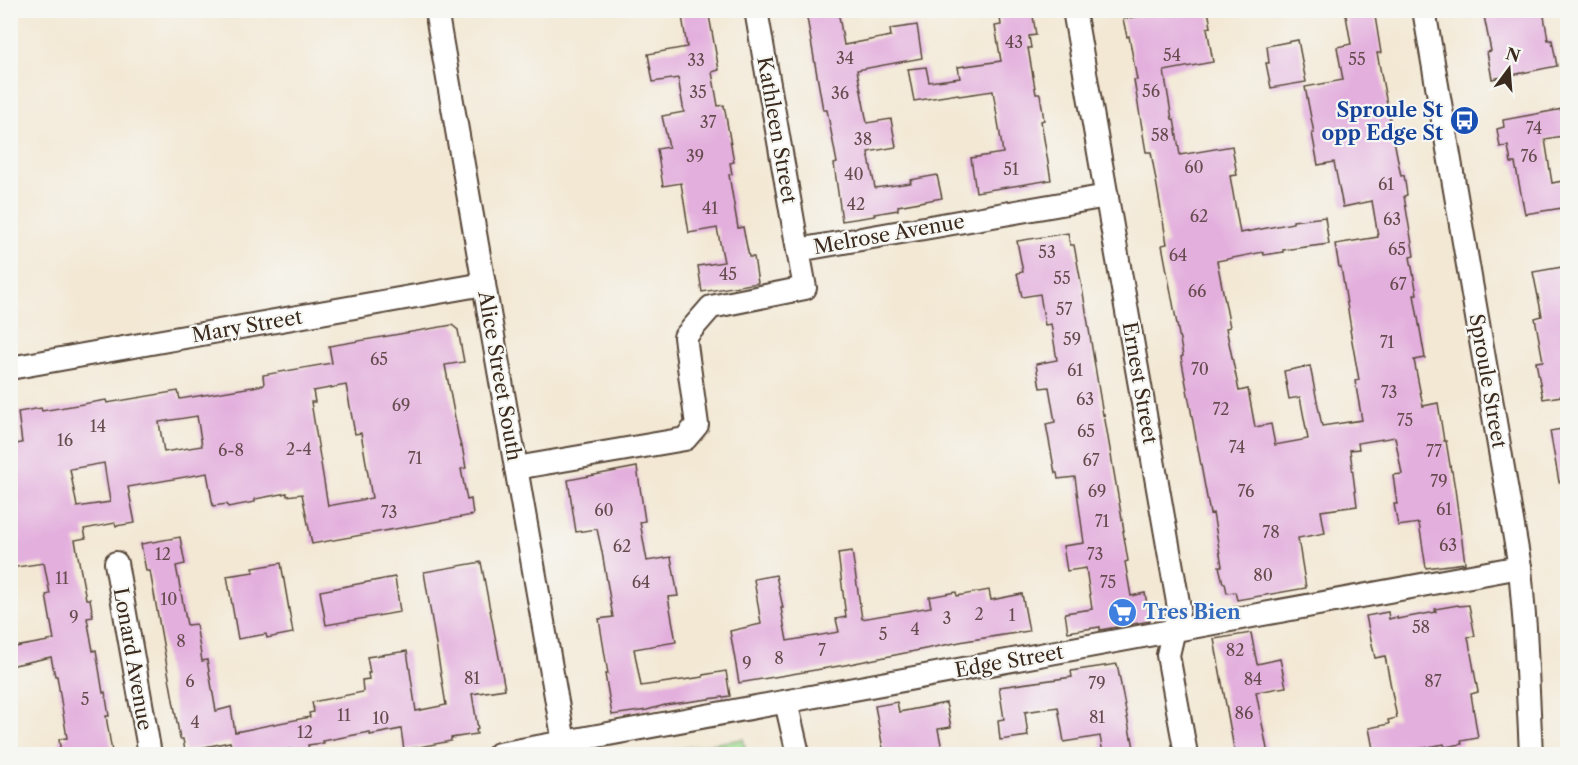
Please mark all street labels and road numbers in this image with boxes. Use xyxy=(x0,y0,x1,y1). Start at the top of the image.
street label: Kathleen Street xyxy=(752,55,802,205)
street label: Melrose Avenue xyxy=(812,209,966,259)
street label: Alice Street South xyxy=(473,288,527,463)
street label: Mary Street xyxy=(190,304,304,348)
street label: Sproule Street xyxy=(1464,312,1512,450)
street label: Ernest Street xyxy=(1117,320,1163,446)
street label: Lonard Avenue xyxy=(109,586,157,732)
street label: Edge Street xyxy=(953,640,1065,682)

